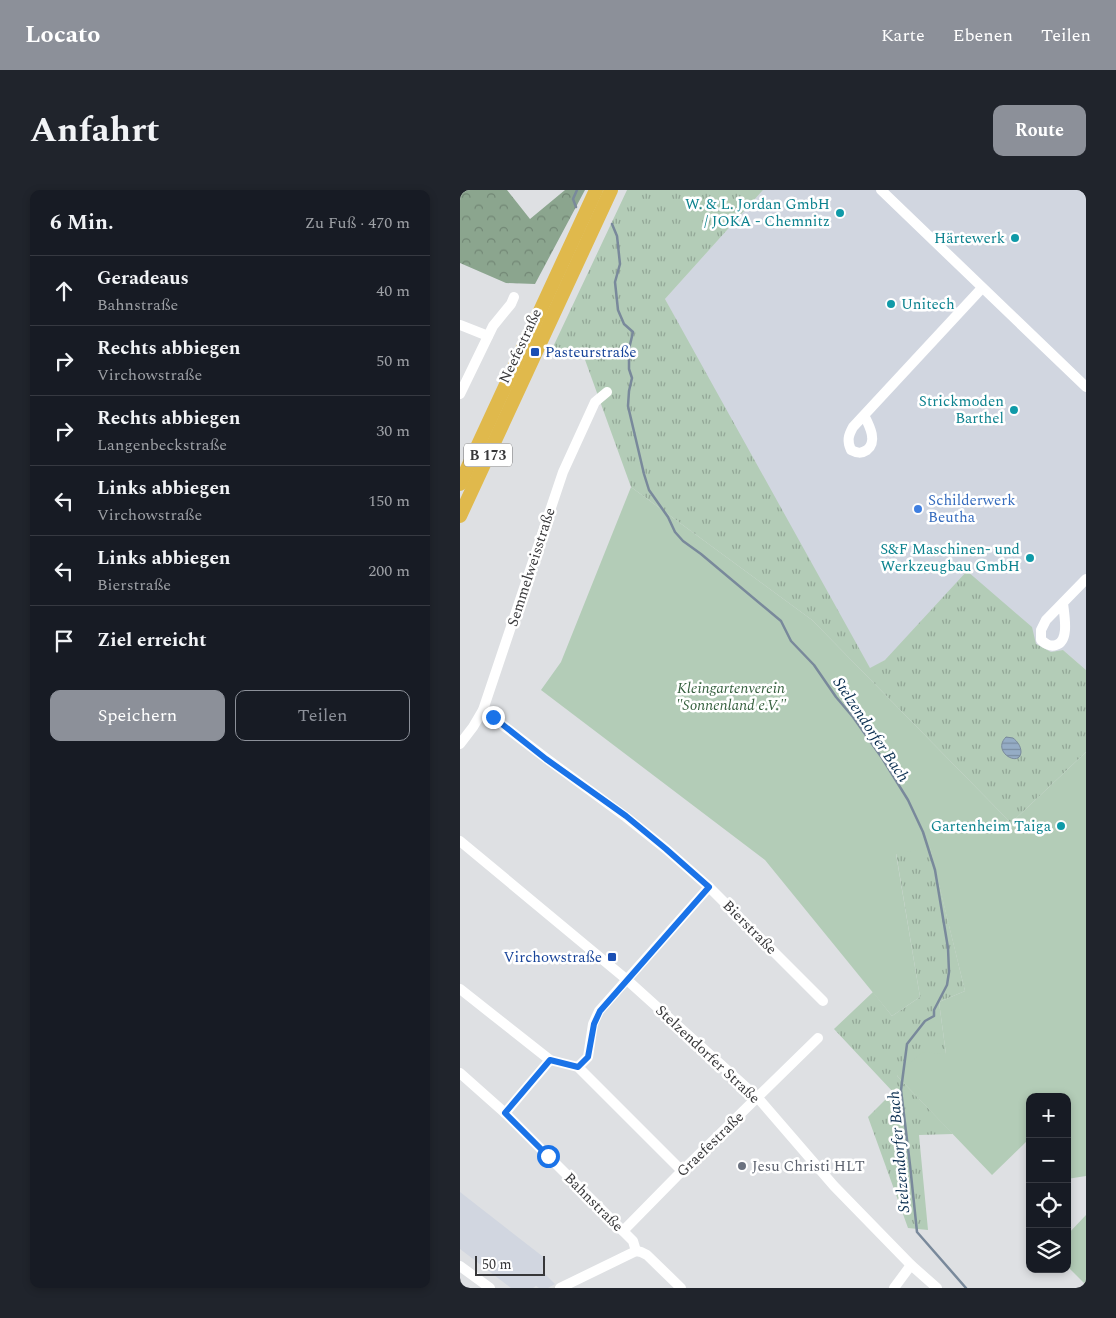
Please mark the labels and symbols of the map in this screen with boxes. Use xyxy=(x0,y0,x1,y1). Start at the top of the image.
place label: W. & L. Jordan GmbH / JOKA - Chemnitz xyxy=(685,193,830,233)
marker: W. & L. Jordan GmbH / JOKA - Chemnitz xyxy=(834,207,846,219)
place label: Härtewerk xyxy=(934,227,1005,250)
marker: Härtewerk xyxy=(1009,232,1021,244)
place label: Unitech xyxy=(901,293,955,316)
marker: Unitech xyxy=(885,298,897,310)
street label: Neefestraße xyxy=(493,305,548,388)
place label: Pasteurstraße xyxy=(545,341,636,364)
marker: Pasteurstraße xyxy=(529,346,541,358)
place label: Strickmoden Barthel xyxy=(919,390,1004,430)
marker: Strickmoden Barthel xyxy=(1008,404,1020,416)
road number: B 173 xyxy=(464,444,512,466)
place label: Schilderwerk Beutha xyxy=(928,489,1016,529)
marker: Schilderwerk Beutha xyxy=(912,503,924,515)
street label: Semmelweisstraße xyxy=(501,505,562,630)
place label: S&F Maschinen- und Werkzeugbau GmbH xyxy=(880,538,1020,578)
marker: S&F Maschinen- und Werkzeugbau GmbH xyxy=(1024,552,1036,564)
water label: Stelzendorfer Bach xyxy=(827,672,915,787)
park label: Kleingartenverein "Sonnenland e.V." xyxy=(676,677,786,717)
route end xyxy=(482,706,505,729)
place label: Gartenheim Taiga xyxy=(931,815,1052,838)
marker: Gartenheim Taiga xyxy=(1055,820,1067,832)
street label: Bierstraße xyxy=(717,895,782,960)
place label: Virchowstraße xyxy=(503,946,602,969)
marker: Virchowstraße xyxy=(606,951,618,963)
street label: Stelzendorfer Straße xyxy=(650,1000,765,1109)
water label: Stelzendorfer Bach xyxy=(882,1090,916,1214)
street label: Graefestraße xyxy=(671,1106,749,1183)
route start xyxy=(537,1145,560,1168)
place label: Jesu Christi HLT xyxy=(752,1155,865,1178)
marker: Jesu Christi HLT xyxy=(736,1160,748,1172)
street label: Bahnstraße xyxy=(559,1167,629,1237)
scale bar xyxy=(475,1253,545,1276)

